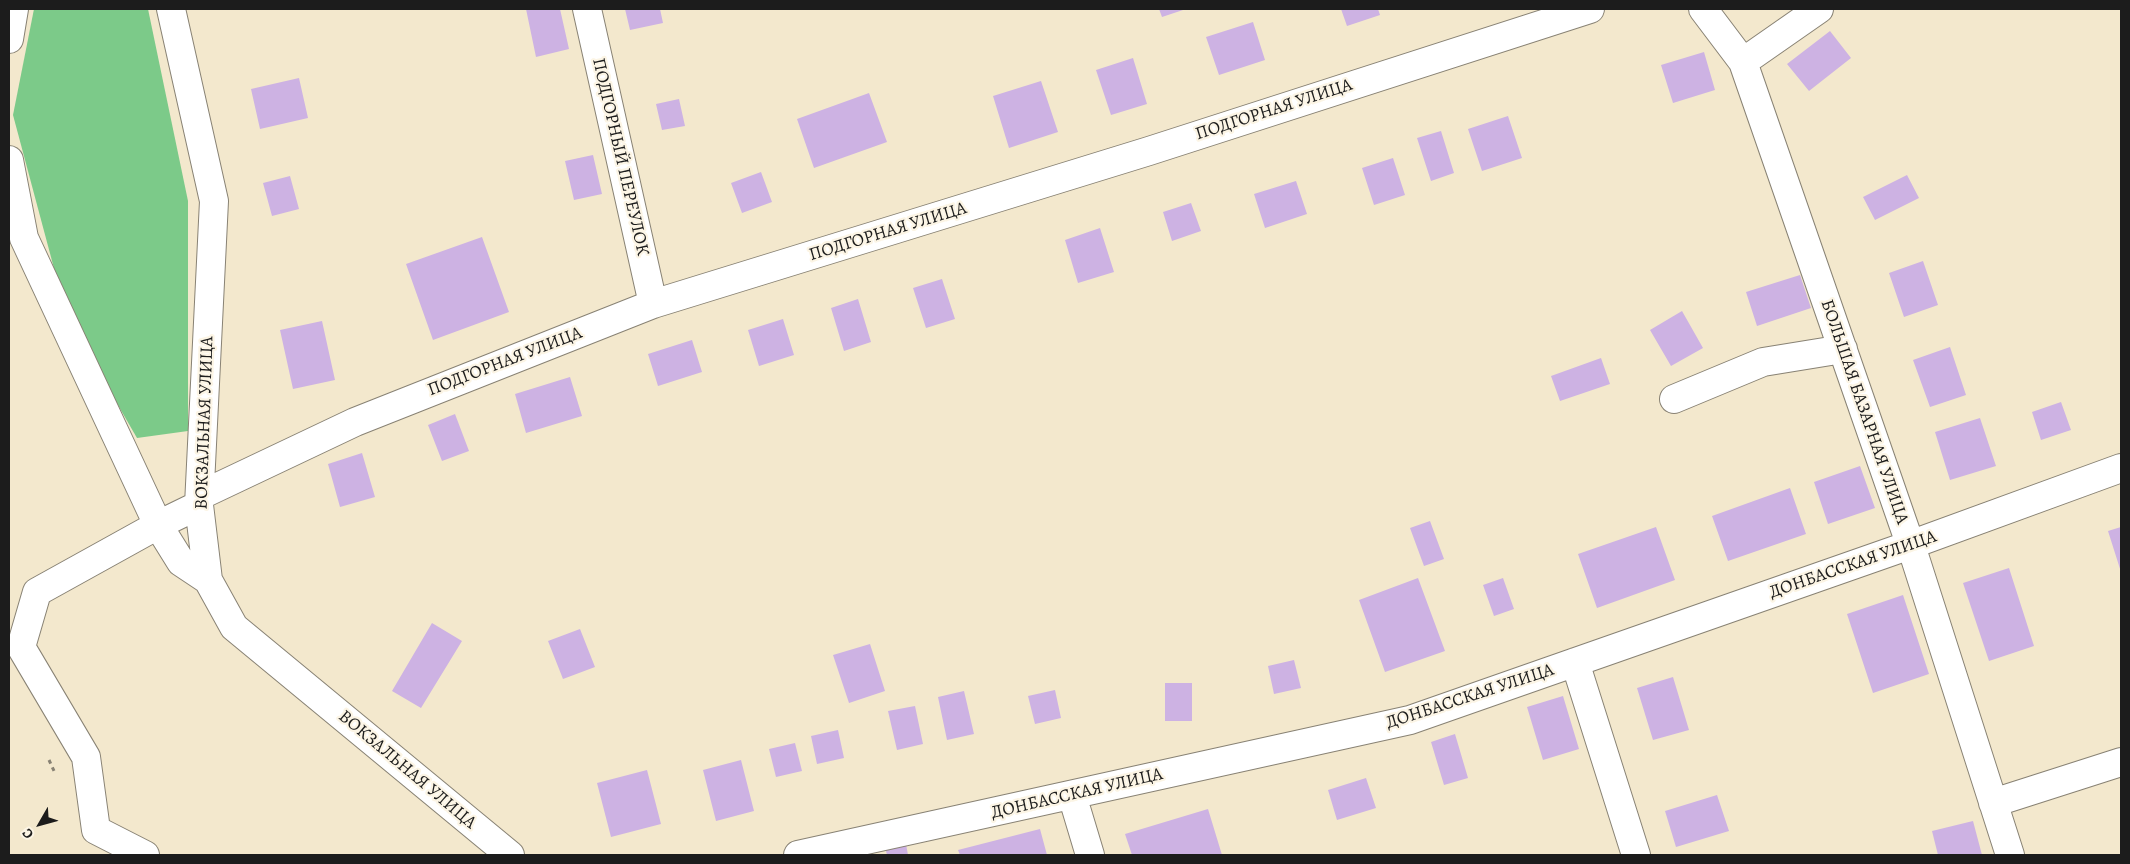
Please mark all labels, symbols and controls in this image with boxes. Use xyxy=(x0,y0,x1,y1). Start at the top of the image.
street label: ПОДГОРНЫЙ ПЕРЕУЛОК xyxy=(587,56,653,258)
street label: ПОДГОРНАЯ УЛИЦА xyxy=(1193,74,1355,146)
street label: ПОДГОРНАЯ УЛИЦА xyxy=(807,198,969,266)
street label: БОЛЬШАЯ БАЗАРНАЯ УЛИЦА xyxy=(1815,297,1913,527)
street label: ПОДГОРНАЯ УЛИЦА xyxy=(425,323,585,401)
street label: ВОКЗАЛЬНАЯ УЛИЦА xyxy=(191,336,219,510)
street label: ДОНБАССКАЯ УЛИЦА xyxy=(1767,526,1939,604)
street label: ДОНБАССКАЯ УЛИЦА xyxy=(1383,660,1557,734)
street label: ВОКЗАЛЬНАЯ УЛИЦА xyxy=(334,706,480,834)
street label: ДОНБАССКАЯ УЛИЦА xyxy=(989,764,1165,824)
north arrow xyxy=(15,799,65,849)
text: С xyxy=(18,824,38,843)

